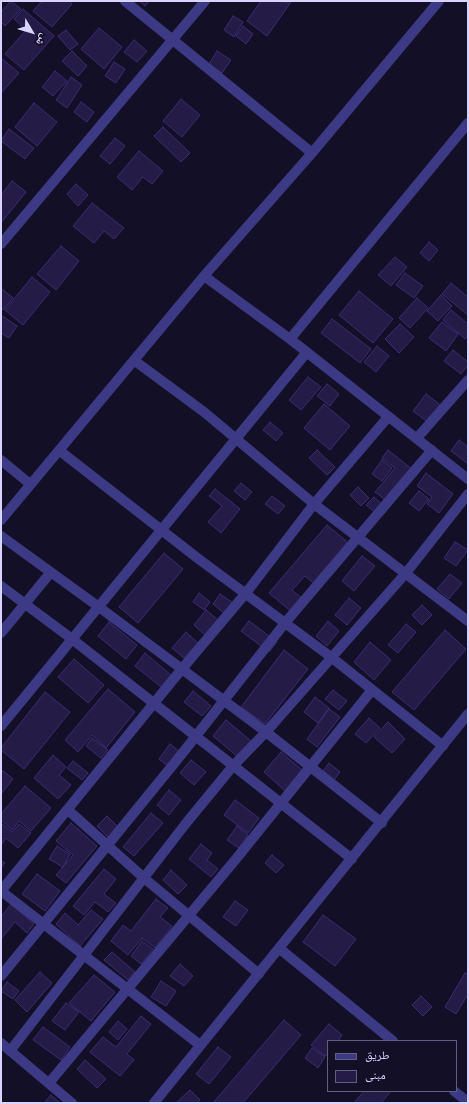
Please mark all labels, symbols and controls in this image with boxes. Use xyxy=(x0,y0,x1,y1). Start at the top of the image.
north arrow xyxy=(12,12,52,52)
text: ش xyxy=(33,31,51,48)
legend xyxy=(327,1040,457,1092)
text: طريق xyxy=(365,1048,390,1062)
text: مبنى xyxy=(365,1068,386,1082)

